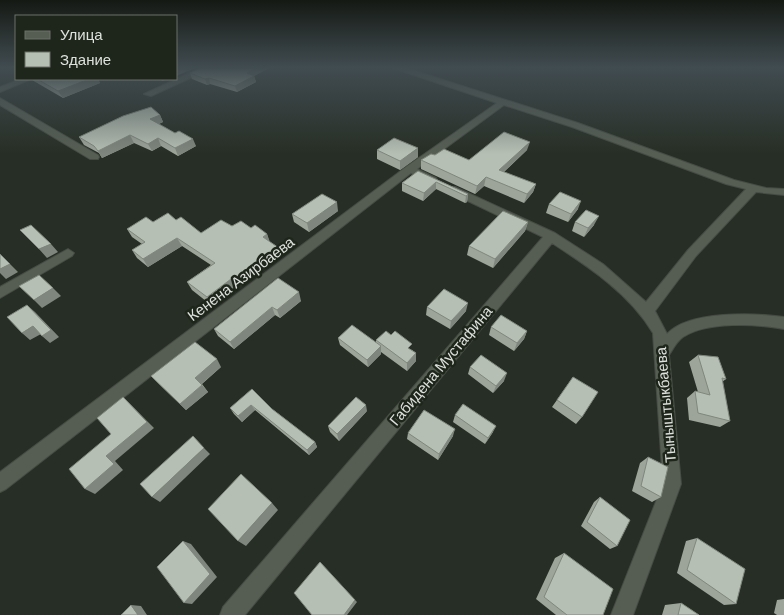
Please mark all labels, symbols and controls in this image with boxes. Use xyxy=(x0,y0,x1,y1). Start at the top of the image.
legend xyxy=(15,15,178,80)
text: Улица xyxy=(60,25,103,45)
text: Здание xyxy=(60,50,111,70)
street label: Кенена Азирбаева xyxy=(183,232,299,326)
street label: Габидена Мустафина xyxy=(385,302,497,430)
street label: Тыныштыкбаева xyxy=(651,346,681,464)

